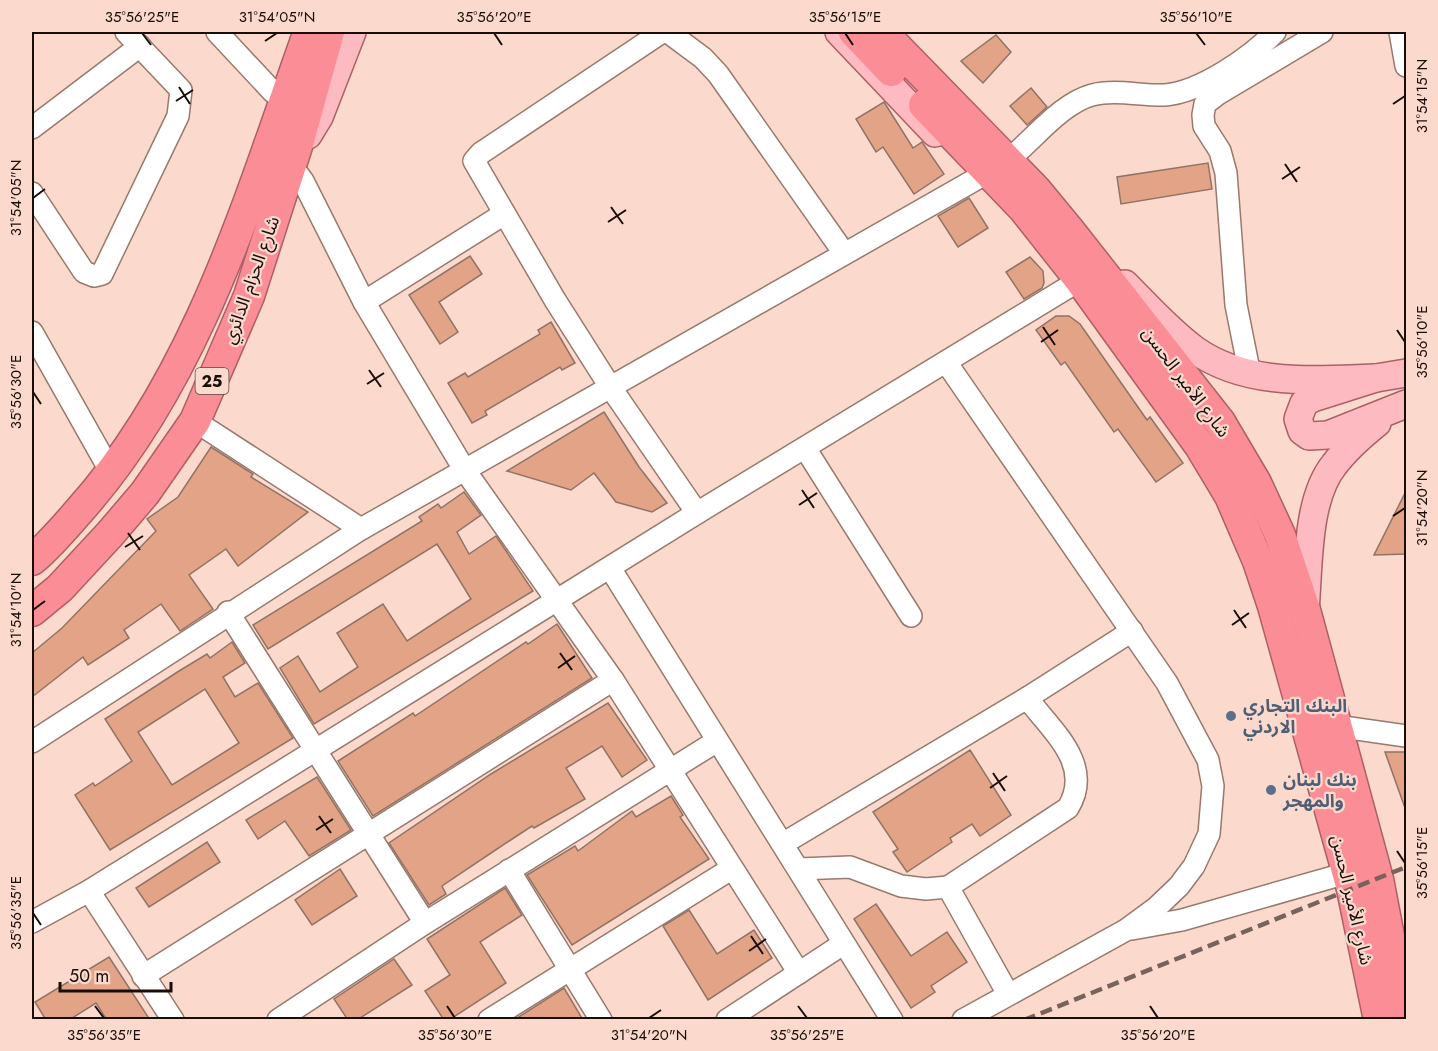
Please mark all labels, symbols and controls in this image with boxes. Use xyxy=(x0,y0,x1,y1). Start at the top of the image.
text: 35°56'25"E xyxy=(105,6,179,28)
text: 31°54'05"N xyxy=(239,6,315,28)
text: 35°56'20"E xyxy=(457,6,531,28)
text: 35°56'15"E xyxy=(809,6,881,28)
text: 35°56'10"E xyxy=(1159,6,1233,28)
text: 31°54'15"N xyxy=(1411,59,1433,133)
text: 31°54'05"N xyxy=(5,160,27,236)
street label: شارع الحزام الدائري xyxy=(216,212,287,348)
text: 35°56'10"E xyxy=(1411,305,1433,379)
street label: شارع الأمير الحسن xyxy=(1135,321,1236,443)
text: 35°56'30"E xyxy=(5,355,27,429)
road number: 25 xyxy=(196,368,228,394)
text: 31°54'20"N xyxy=(1411,470,1433,546)
text: 31°54'10"N xyxy=(5,573,27,647)
place label: البنك التجاري الاردني xyxy=(1243,693,1347,741)
marker: البنك التجاري الاردني xyxy=(1224,709,1238,723)
place label: بنك لبنان والمهجر xyxy=(1282,767,1357,814)
marker: بنك لبنان والمهجر xyxy=(1264,783,1278,797)
text: 35°56'15"E xyxy=(1411,827,1433,899)
street label: شارع الأمير الحسن xyxy=(1323,832,1380,968)
text: 35°56'35"E xyxy=(5,876,27,950)
scale bar xyxy=(60,955,171,993)
text: 50 m xyxy=(69,963,109,989)
text: 35°56'35"E xyxy=(67,1024,141,1046)
text: 35°56'30"E xyxy=(418,1024,492,1046)
text: 31°54'20"N xyxy=(611,1024,687,1046)
text: 35°56'25"E xyxy=(770,1024,844,1046)
text: 35°56'20"E xyxy=(1121,1024,1195,1046)

